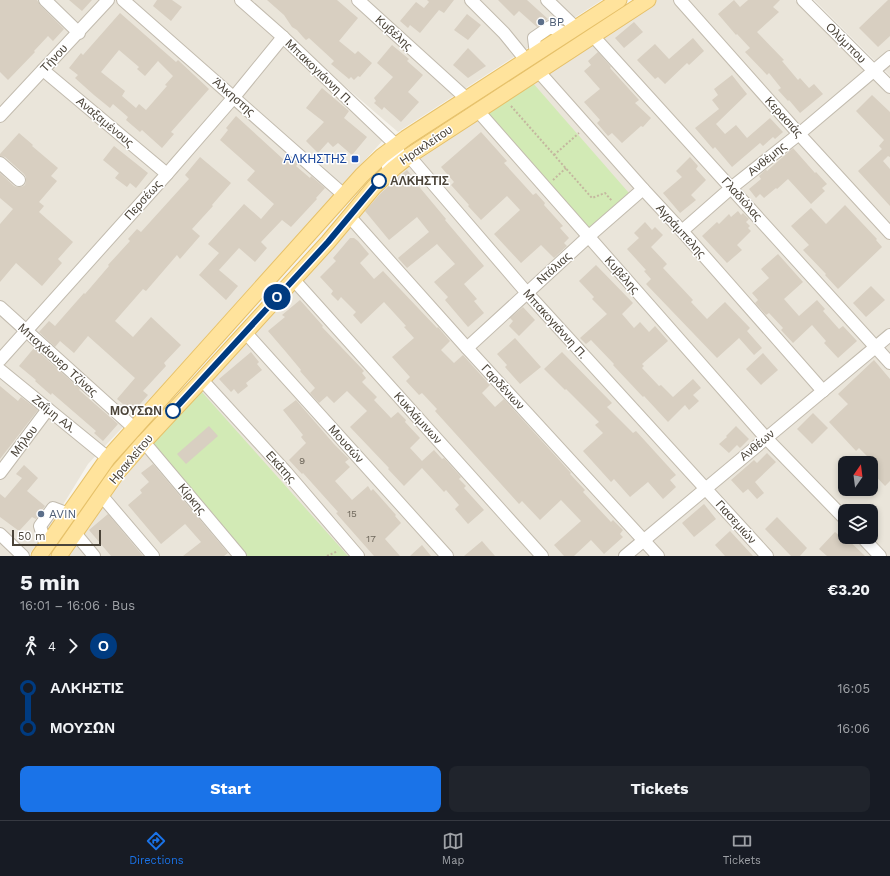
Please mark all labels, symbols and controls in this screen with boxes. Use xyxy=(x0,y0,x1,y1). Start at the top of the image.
street label: Κυβέλης xyxy=(372,13,416,53)
place label: BP xyxy=(549,15,564,29)
marker: BP xyxy=(536,17,546,27)
street label: Ολύμπου xyxy=(823,20,869,66)
street label: Μπακογιάννη Π. xyxy=(282,36,356,108)
street label: Τήνου xyxy=(38,41,70,75)
street label: Άλκηστης xyxy=(210,75,258,119)
street label: Αναξαμένους xyxy=(73,94,137,150)
street label: Κερασιάς xyxy=(762,94,806,140)
street label: Ηρακλείτου xyxy=(397,122,455,168)
street label: Ανθέμης xyxy=(745,139,789,179)
place label: ΑΛΚΗΣΤΗΣ xyxy=(283,152,347,166)
marker: ΑΛΚΗΣΤΗΣ xyxy=(350,154,360,164)
marker: ΑΛΚΗΣΤΙΣ xyxy=(371,173,387,189)
place label: ΑΛΚΗΣΤΙΣ xyxy=(390,174,449,188)
street label: Γλαδιόλας xyxy=(719,174,765,224)
street label: Περσέως xyxy=(121,177,165,223)
street label: Αγράμπελης xyxy=(653,201,709,261)
street label: Ντάλιας xyxy=(534,249,574,287)
street label: Κυβέλης xyxy=(602,253,642,297)
line badge: Ο xyxy=(264,284,290,310)
street label: Μπακογιάννη Π. xyxy=(520,286,590,362)
text: Ο xyxy=(272,289,282,305)
street label: Μπαχάουερ Τζίνας xyxy=(15,321,101,400)
street label: Γαρδένιων xyxy=(479,362,527,412)
street label: Κυκλάμινων xyxy=(391,389,445,447)
street label: Ζαΐμη Αλ. xyxy=(29,392,79,436)
marker: ΜΟΥΣΩΝ xyxy=(165,403,181,419)
place label: ΜΟΥΣΩΝ xyxy=(110,404,162,418)
street label: Μουσών xyxy=(325,422,367,466)
street label: Μήλου xyxy=(8,423,40,459)
street label: Ανθέων xyxy=(737,426,777,464)
street label: Ηρακλείτου xyxy=(106,431,156,487)
street label: Εκάτης xyxy=(263,448,299,486)
house number: 9 xyxy=(299,455,305,466)
north arrow xyxy=(838,456,878,496)
map controls xyxy=(838,456,878,544)
street label: Κίρκης xyxy=(175,481,209,517)
street label: Γιασεμιών xyxy=(713,497,759,547)
button: layers xyxy=(838,504,878,544)
place label: AVIN xyxy=(49,507,76,521)
house number: 15 xyxy=(347,508,357,519)
marker: AVIN xyxy=(36,509,46,519)
scale bar xyxy=(12,528,101,547)
text: 50 m xyxy=(18,530,45,543)
house number: 17 xyxy=(366,533,376,544)
text: 5 min xyxy=(20,570,80,595)
text: €3.20 xyxy=(828,581,870,599)
text: 16:01 – 16:06 · Bus xyxy=(20,598,135,613)
icon: walk xyxy=(20,635,42,657)
icon: forward xyxy=(62,635,84,657)
text: Ο xyxy=(98,638,109,654)
text: 4 xyxy=(48,639,56,654)
text: ΑΛΚΗΣΤΙΣ xyxy=(50,679,124,697)
text: 16:05 xyxy=(838,681,870,696)
text: ΜΟΥΣΩΝ xyxy=(50,719,115,737)
text: 16:06 xyxy=(837,721,870,736)
button: Start xyxy=(20,766,441,812)
button: Tickets xyxy=(449,766,870,812)
tab: Directions xyxy=(129,830,184,867)
tab: Map xyxy=(442,830,464,867)
tab: Tickets xyxy=(723,830,761,867)

